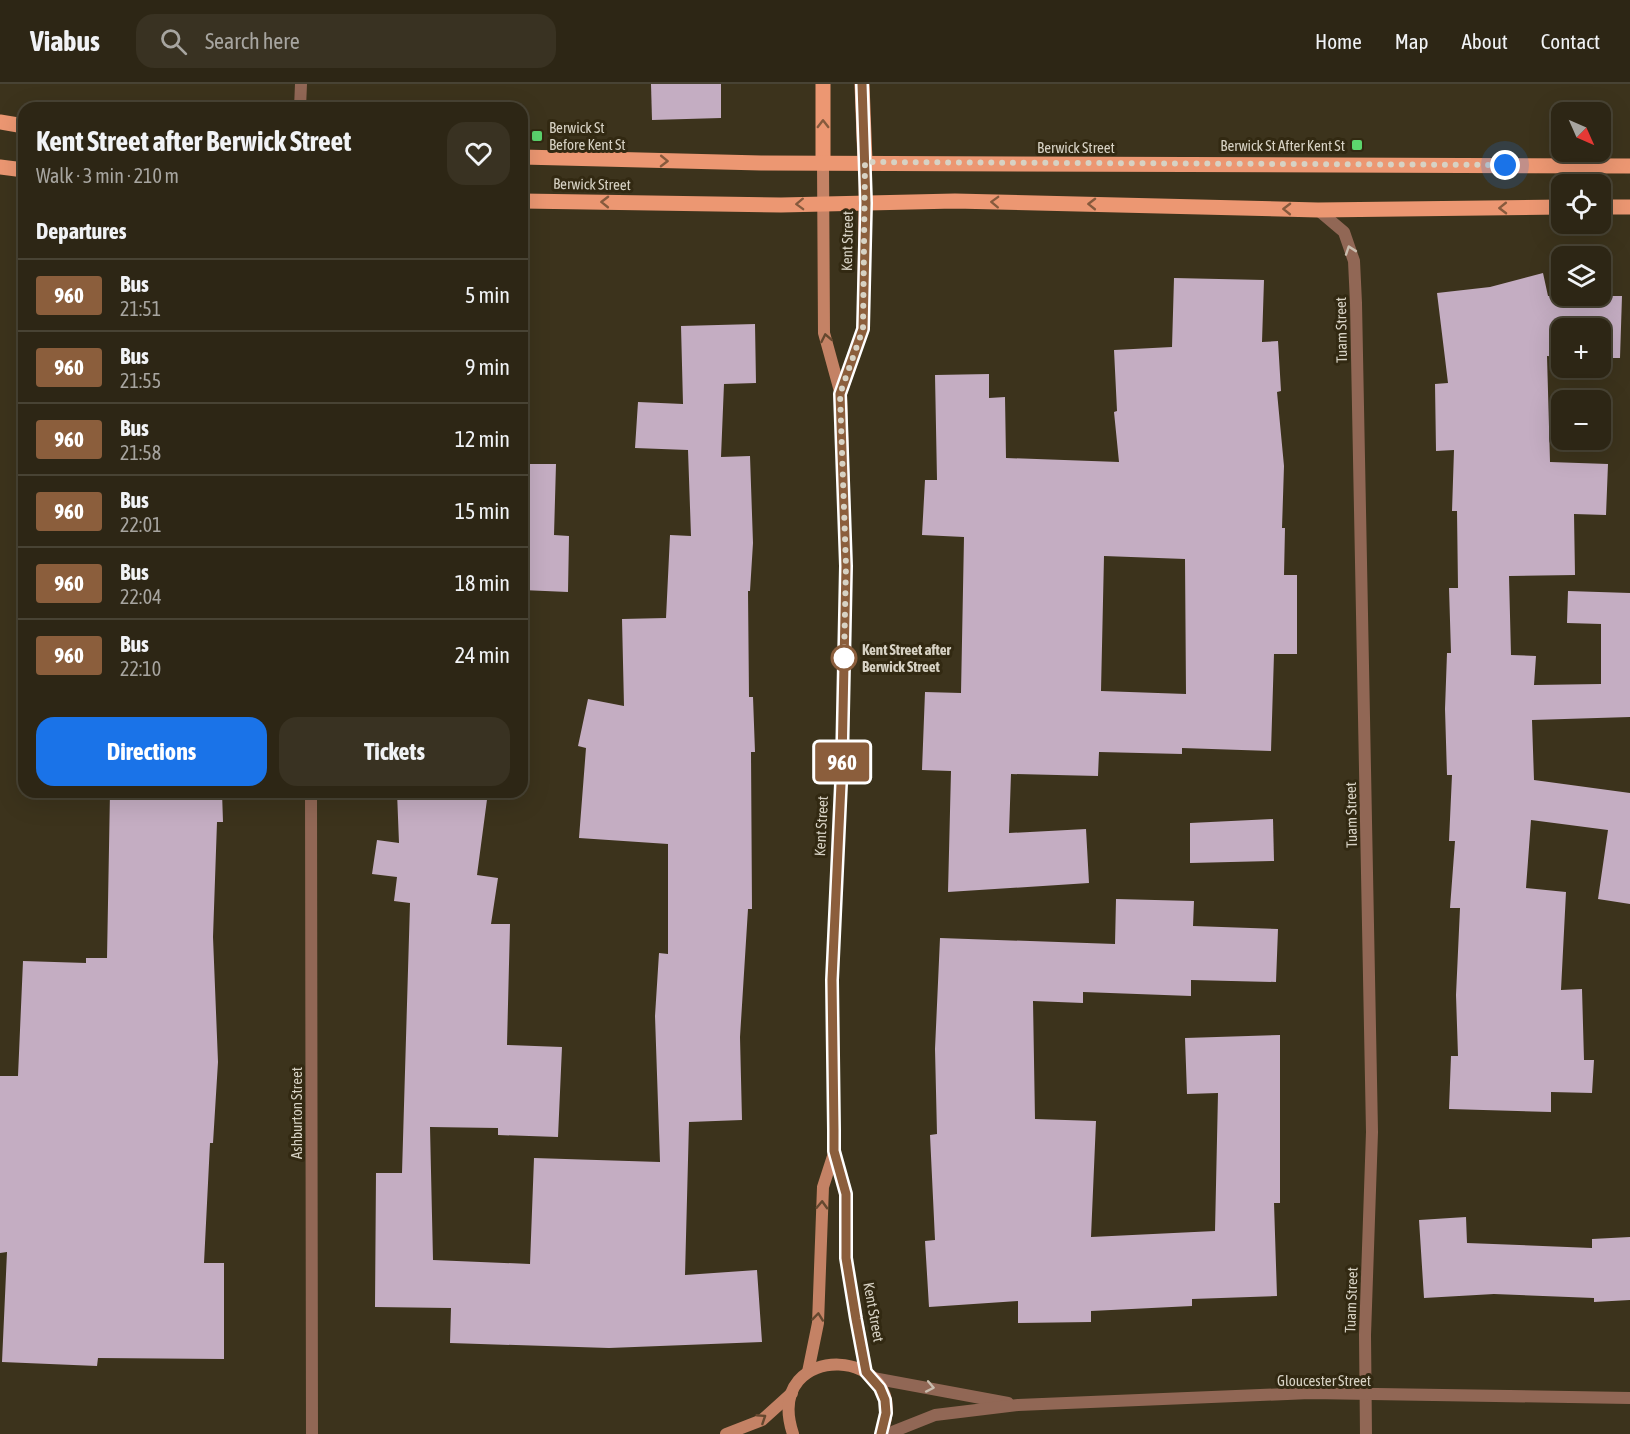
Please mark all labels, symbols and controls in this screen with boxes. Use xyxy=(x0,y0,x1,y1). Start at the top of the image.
search box xyxy=(136,14,556,68)
text: Viabus xyxy=(30,25,100,57)
icon: search xyxy=(157,25,190,58)
text: Search here xyxy=(205,28,300,54)
text: Home xyxy=(1315,29,1362,53)
text: Map xyxy=(1395,29,1429,53)
text: About xyxy=(1462,29,1508,53)
text: Contact xyxy=(1541,29,1600,53)
north arrow xyxy=(1551,102,1611,162)
map controls xyxy=(1551,102,1611,450)
place label: Berwick St Before Kent St xyxy=(549,119,626,153)
one-way arrow xyxy=(817,119,829,128)
button: heart xyxy=(447,122,510,185)
text: Kent Street after Berwick Street xyxy=(36,125,351,157)
marker: Berwick St Before Kent St xyxy=(530,129,544,143)
place label: Berwick St After Kent St xyxy=(1220,137,1345,154)
marker: Berwick St After Kent St xyxy=(1350,138,1364,152)
street label: Berwick Street xyxy=(1037,139,1115,156)
your location xyxy=(1490,150,1520,180)
one-way arrow xyxy=(660,154,669,167)
text: Walk · 3 min · 210 m xyxy=(36,164,179,187)
button: locate xyxy=(1551,174,1611,234)
street label: Berwick Street xyxy=(553,175,631,193)
one-way arrow xyxy=(990,195,999,208)
one-way arrow xyxy=(600,196,609,208)
one-way arrow xyxy=(795,197,804,210)
one-way arrow xyxy=(1088,198,1097,211)
one-way arrow xyxy=(1499,202,1508,214)
one-way arrow xyxy=(1283,203,1292,216)
street label: Kent Street xyxy=(838,211,856,271)
text: Departures xyxy=(36,218,126,244)
one-way arrow xyxy=(1345,245,1358,256)
button: layers xyxy=(1551,246,1611,306)
text: Bus xyxy=(120,271,149,297)
text: 5 min xyxy=(465,282,510,308)
text: 960 xyxy=(54,283,84,307)
text: 21:51 xyxy=(120,297,161,320)
street label: Tuam Street xyxy=(1332,297,1350,363)
button: + xyxy=(1551,318,1611,378)
one-way arrow xyxy=(820,333,833,343)
text: Bus xyxy=(120,343,149,369)
text: 9 min xyxy=(465,354,510,380)
text: 960 xyxy=(54,355,84,379)
text: 21:55 xyxy=(120,369,161,392)
button: − xyxy=(1551,390,1611,450)
text: Bus xyxy=(120,415,149,441)
text: 12 min xyxy=(455,426,510,452)
text: 960 xyxy=(54,427,84,451)
text: 21:58 xyxy=(120,441,161,464)
text: Bus xyxy=(120,487,149,513)
text: 15 min xyxy=(455,498,510,524)
text: 960 xyxy=(54,499,84,523)
text: 22:01 xyxy=(120,513,162,536)
text: Bus xyxy=(120,559,149,585)
text: 18 min xyxy=(455,570,510,596)
text: 960 xyxy=(54,571,84,595)
text: 22:04 xyxy=(120,585,162,608)
text: Bus xyxy=(120,631,149,657)
place label: Kent Street after Berwick Street xyxy=(862,641,952,675)
text: 24 min xyxy=(455,642,510,668)
text: 960 xyxy=(54,643,84,667)
marker: Kent Street after Berwick Street xyxy=(831,645,857,671)
text: 22:10 xyxy=(120,657,161,680)
button: Directions xyxy=(36,717,267,786)
button: Tickets xyxy=(279,717,510,786)
line badge: 960 xyxy=(808,742,876,782)
text: 960 xyxy=(827,750,857,774)
street label: Tuam Street xyxy=(1342,782,1360,848)
street label: Kent Street xyxy=(811,795,831,857)
street label: Ashburton Street xyxy=(288,1067,305,1159)
one-way arrow xyxy=(816,1201,829,1210)
street label: Tuam Street xyxy=(1341,1267,1361,1333)
street label: Kent Street xyxy=(860,1281,888,1343)
one-way arrow xyxy=(811,1313,824,1322)
street label: Gloucester Street xyxy=(1277,1372,1371,1389)
one-way arrow xyxy=(925,1380,935,1393)
one-way arrow xyxy=(756,1413,766,1425)

